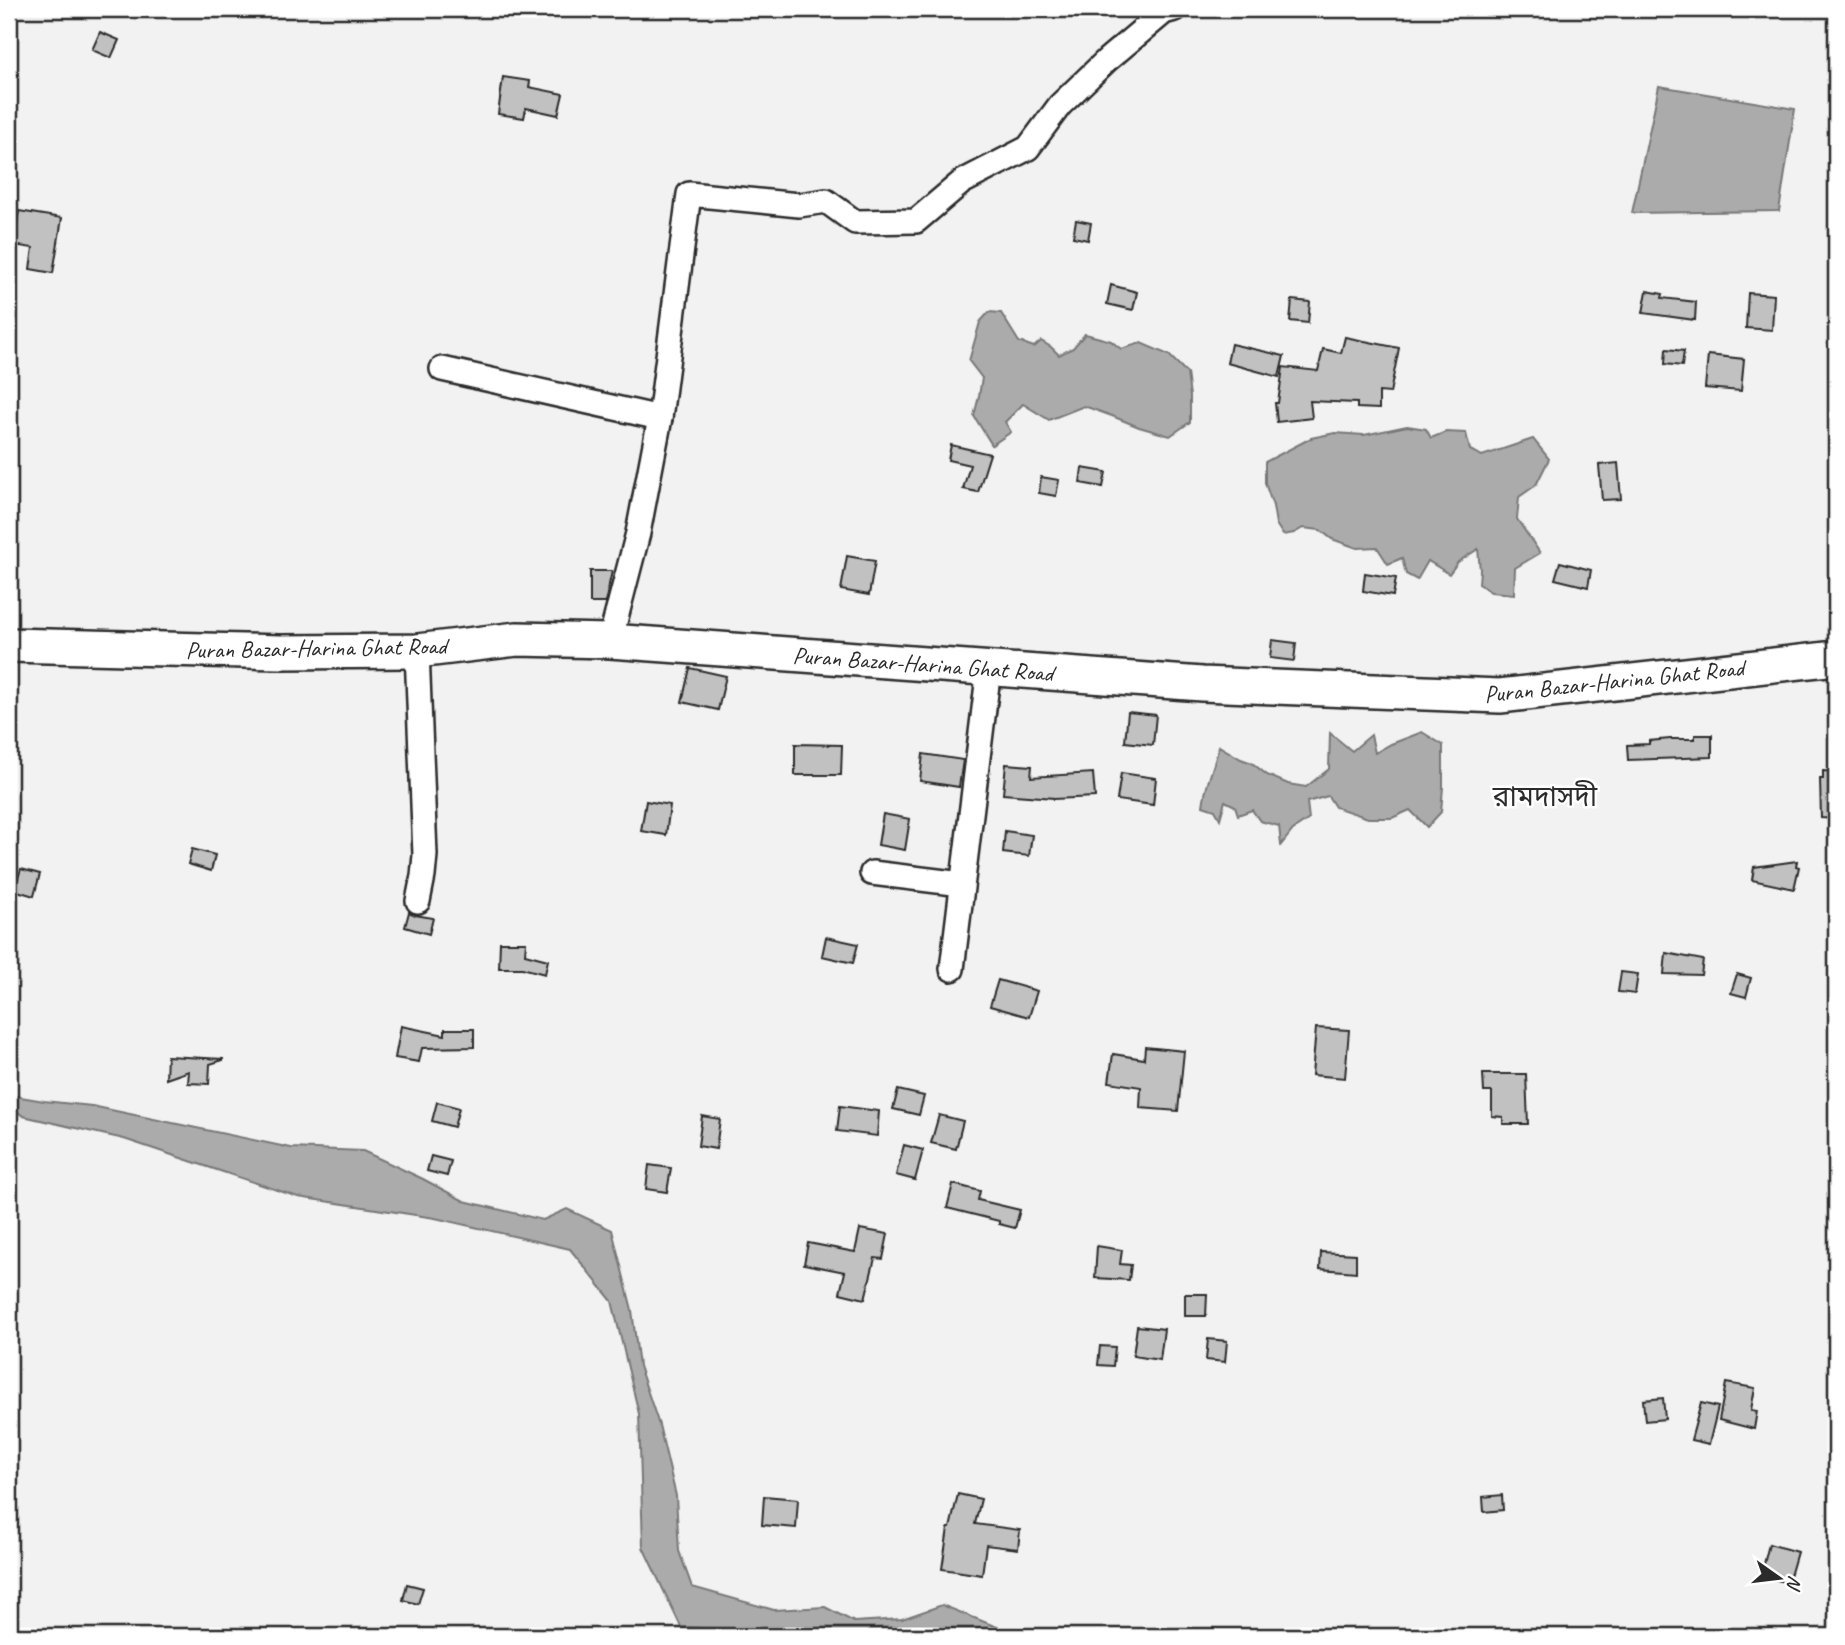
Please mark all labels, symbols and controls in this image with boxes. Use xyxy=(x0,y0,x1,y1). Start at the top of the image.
street label: Puran Bazar-Harina Ghat Road xyxy=(185,631,450,665)
street label: Puran Bazar-Harina Ghat Road xyxy=(792,640,1058,688)
street label: Puran Bazar-Harina Ghat Road xyxy=(1483,652,1749,710)
district label: রামদাসদী xyxy=(1492,779,1598,814)
north arrow xyxy=(1744,1544,1814,1614)
text: N xyxy=(1781,1573,1808,1594)

